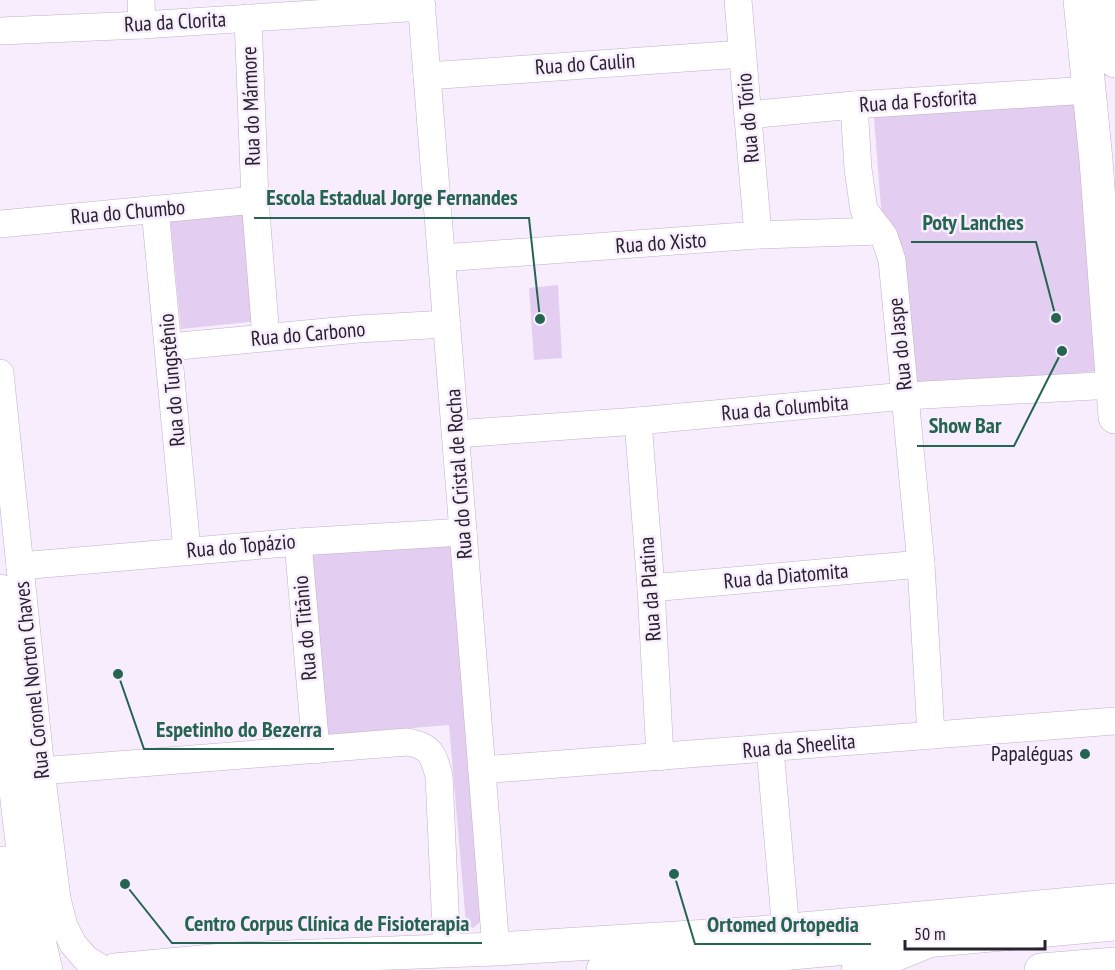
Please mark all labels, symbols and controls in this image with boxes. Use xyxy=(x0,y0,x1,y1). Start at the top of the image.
street label: Rua da Clorita xyxy=(123,5,227,38)
street label: Rua do Mármore xyxy=(235,46,266,166)
street label: Rua do Caulin xyxy=(534,47,636,80)
street label: Rua do Tório xyxy=(730,72,765,164)
street label: Rua da Fosforita xyxy=(858,83,978,118)
callout: Escola Estadual Jorge Fernandes xyxy=(254,178,529,218)
text: Escola Estadual Jorge Fernandes xyxy=(266,183,518,211)
street label: Rua do Chumbo xyxy=(70,193,186,230)
callout: Poty Lanches xyxy=(911,202,1036,242)
text: Poty Lanches xyxy=(922,208,1024,236)
street label: Rua do Xisto xyxy=(615,226,707,259)
street label: Rua do Jaspe xyxy=(881,296,918,392)
street label: Rua do Tungstênio xyxy=(152,312,191,448)
street label: Rua do Carbono xyxy=(250,315,366,352)
street label: Rua do Cristal de Rocha xyxy=(439,388,478,560)
street label: Rua da Columbita xyxy=(720,388,850,427)
callout: Show Bar xyxy=(917,406,1014,446)
text: Show Bar xyxy=(929,411,1002,439)
street label: Rua do Topázio xyxy=(185,527,296,564)
street label: Rua da Platina xyxy=(632,536,667,642)
street label: Rua da Diatomita xyxy=(722,557,849,594)
street label: Rua do Titãnio xyxy=(286,575,323,682)
street label: Rua Coronel Norton Chaves xyxy=(8,580,55,780)
callout: Espetinho do Bezerra xyxy=(144,709,334,749)
text: Espetinho do Bezerra xyxy=(156,715,322,743)
street label: Rua da Sheelita xyxy=(741,727,856,764)
place label: Papaléguas xyxy=(991,740,1073,767)
marker: Papaléguas xyxy=(1078,747,1092,761)
callout: Centro Corpus Clínica de Fisioterapia xyxy=(172,903,482,943)
callout: Ortomed Ortopedia xyxy=(695,904,871,944)
text: Centro Corpus Clínica de Fisioterapia xyxy=(185,909,469,937)
text: Ortomed Ortopedia xyxy=(707,910,859,938)
scale bar xyxy=(905,913,1044,951)
text: 50 m xyxy=(914,922,946,945)

